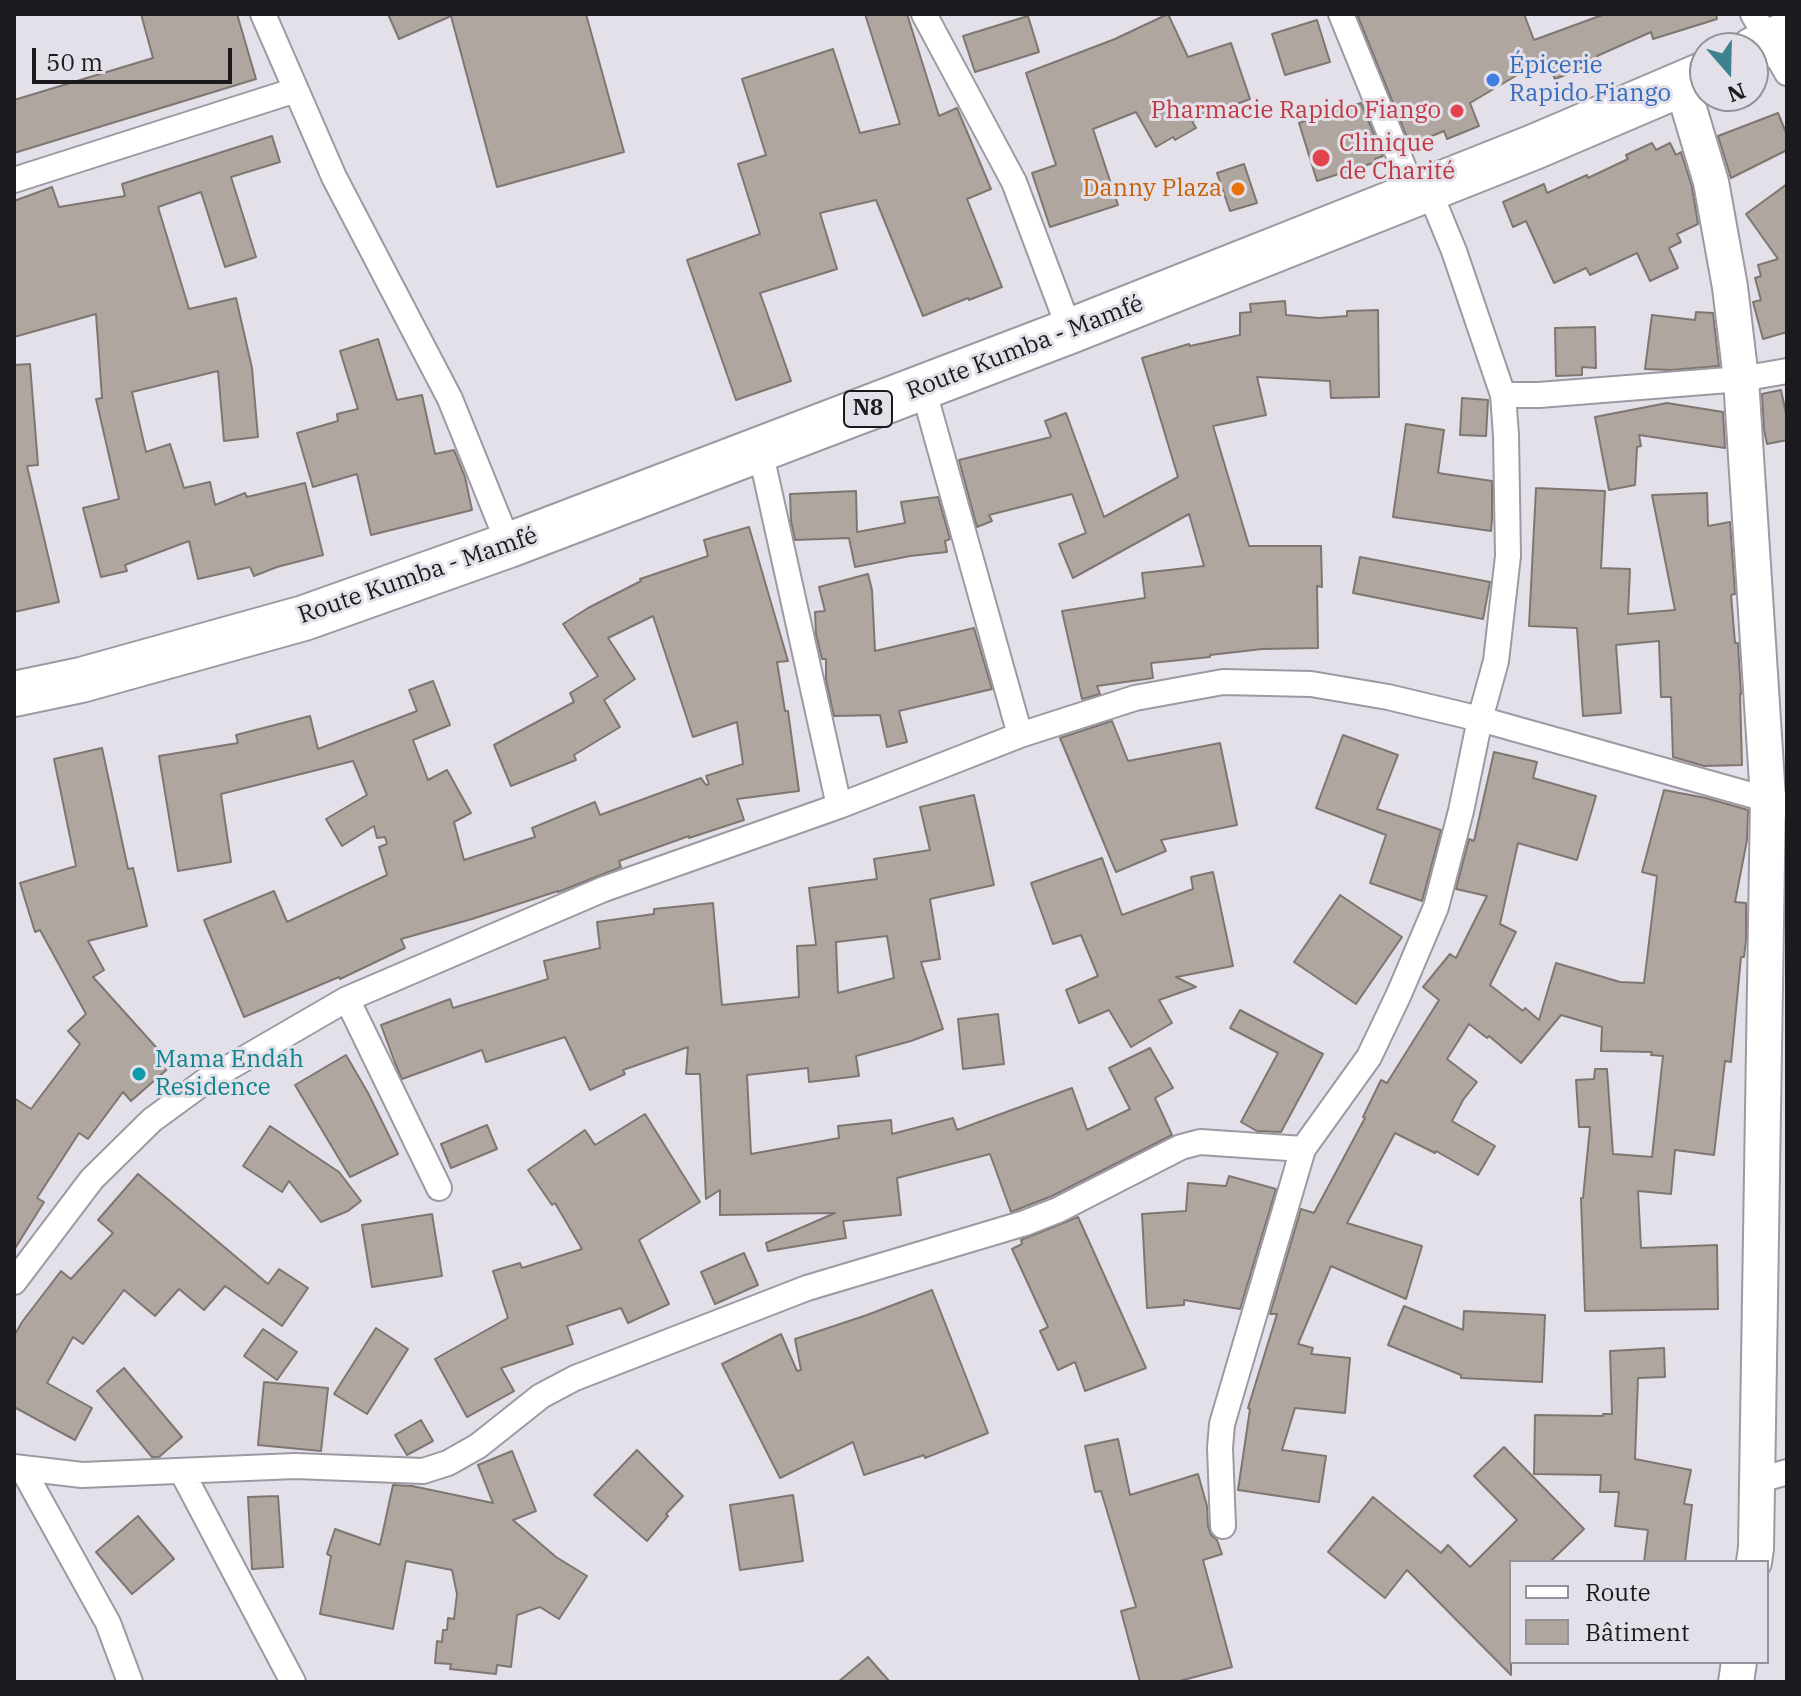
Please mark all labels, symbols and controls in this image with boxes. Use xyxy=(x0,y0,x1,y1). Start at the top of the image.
scale bar xyxy=(36,32,236,82)
north arrow xyxy=(1689,32,1769,112)
text: 50 m xyxy=(46,46,103,78)
place label: Épicerie Rapido Fiango xyxy=(1509,52,1671,108)
marker: Épicerie Rapido Fiango xyxy=(1484,71,1502,89)
text: N xyxy=(1724,77,1750,110)
place label: Pharmacie Rapido Fiango xyxy=(1151,97,1441,125)
marker: Pharmacie Rapido Fiango xyxy=(1448,102,1466,120)
place label: Clinique de Charité xyxy=(1339,130,1455,186)
marker: Clinique de Charité xyxy=(1310,147,1332,169)
place label: Danny Plaza xyxy=(1083,175,1222,203)
marker: Danny Plaza xyxy=(1229,180,1247,198)
street label: Route Kumba - Mamfé xyxy=(903,290,1147,406)
road number: N8 xyxy=(844,391,892,427)
street label: Route Kumba - Mamfé xyxy=(295,521,541,631)
place label: Mama Endah Residence xyxy=(155,1046,304,1102)
marker: Mama Endah Residence xyxy=(130,1065,148,1083)
legend xyxy=(1509,1560,1769,1664)
text: Route xyxy=(1585,1576,1651,1608)
text: Bâtiment xyxy=(1585,1616,1690,1648)

